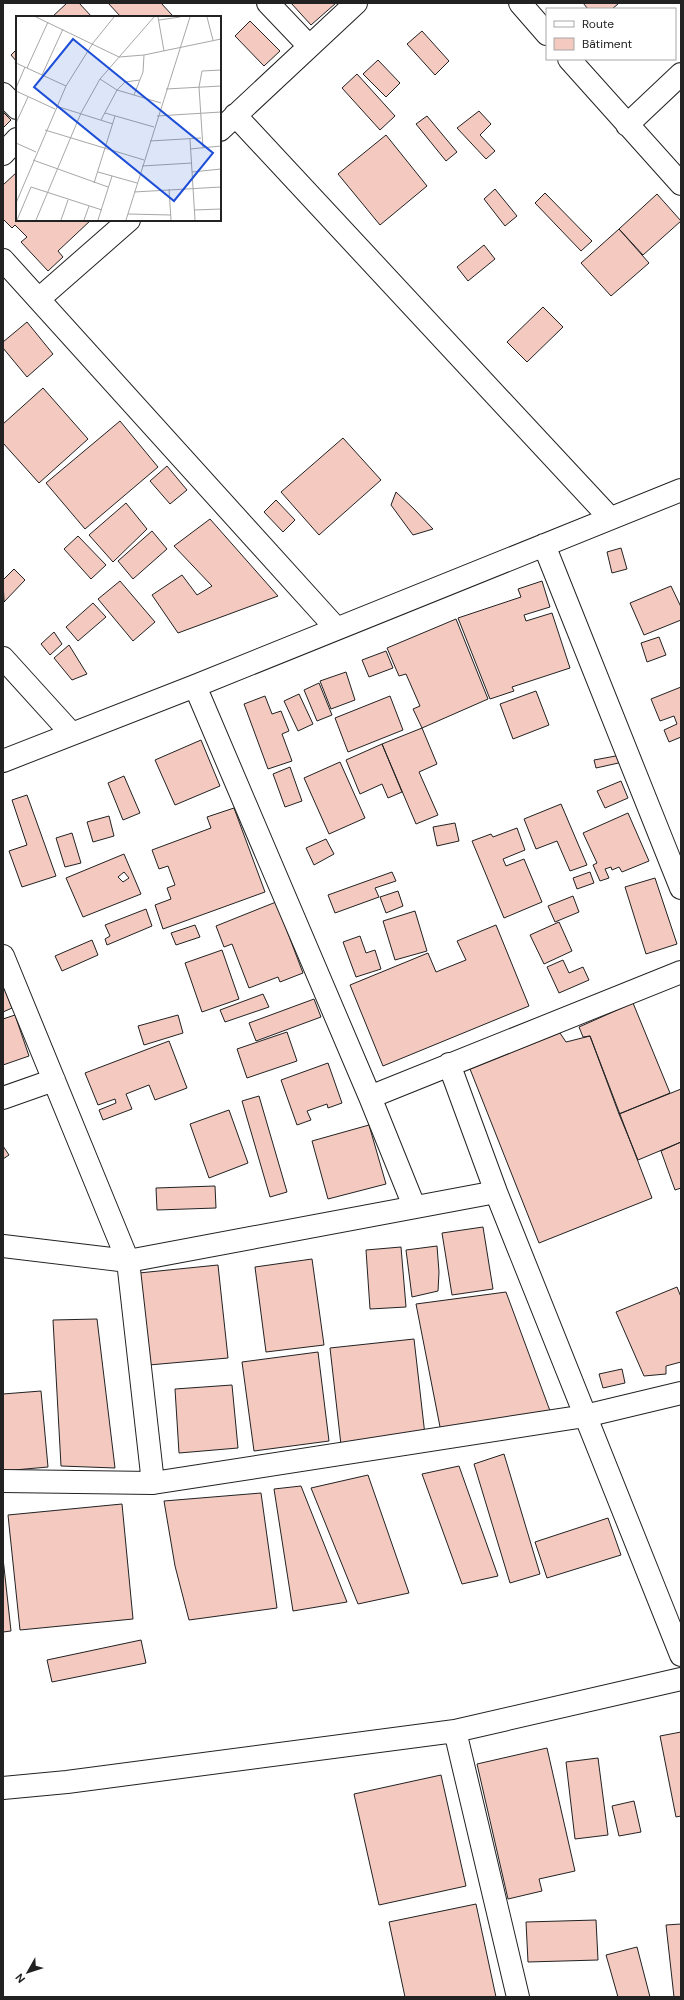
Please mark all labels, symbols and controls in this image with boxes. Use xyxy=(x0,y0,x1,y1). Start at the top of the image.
legend xyxy=(546,8,676,60)
inset map xyxy=(16,16,221,221)
text: Route xyxy=(582,16,614,32)
text: Bâtiment xyxy=(582,36,633,52)
north arrow xyxy=(8,1952,48,1992)
text: N xyxy=(12,1971,28,1986)

